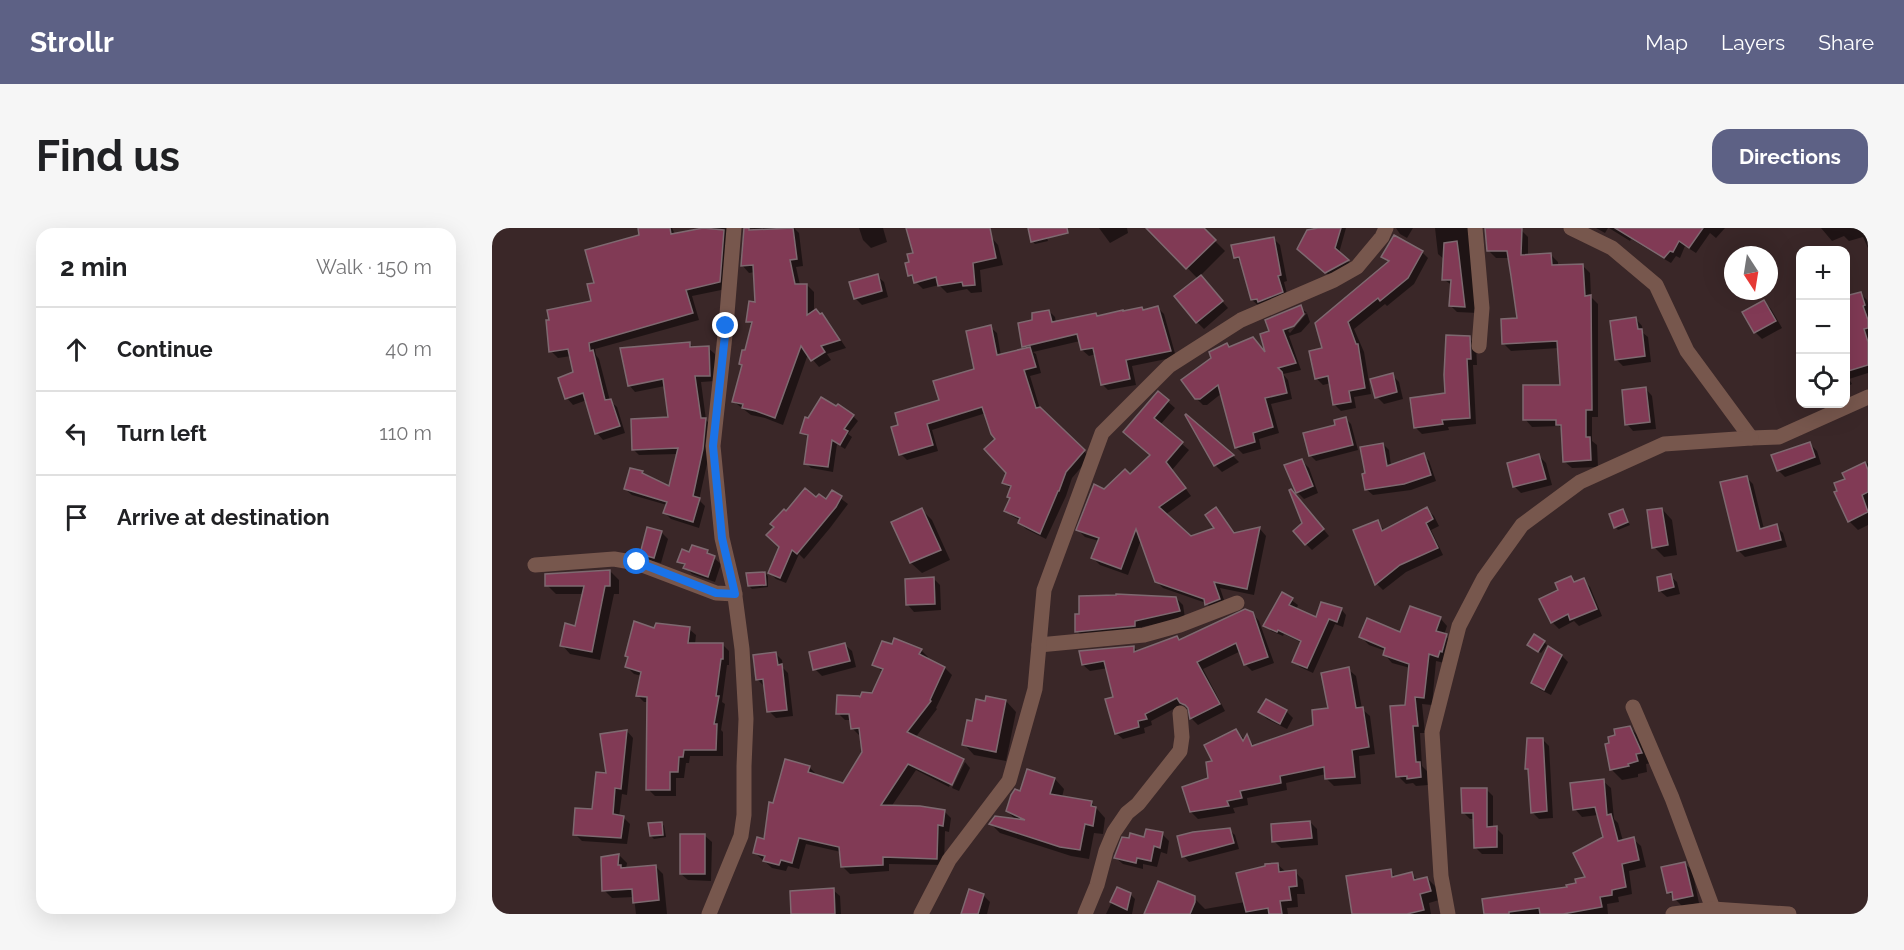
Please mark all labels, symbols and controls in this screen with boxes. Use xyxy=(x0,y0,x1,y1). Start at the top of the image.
text: Strollr xyxy=(30,26,114,59)
text: Map xyxy=(1645,30,1688,55)
text: Layers xyxy=(1721,30,1785,55)
text: Share xyxy=(1818,30,1874,55)
button: Directions xyxy=(1712,129,1868,184)
text: Find us xyxy=(36,132,180,181)
north arrow xyxy=(1724,246,1778,300)
map controls xyxy=(1796,246,1850,408)
button: + xyxy=(1796,246,1850,300)
text: 2 min xyxy=(60,252,127,282)
text: Walk · 150 m xyxy=(316,255,432,279)
button: − xyxy=(1796,300,1850,354)
route end xyxy=(712,312,738,338)
icon: ahead xyxy=(60,333,93,366)
text: Continue xyxy=(117,336,213,362)
text: 40 m xyxy=(385,337,432,361)
button: locate xyxy=(1796,354,1850,408)
icon: left xyxy=(60,417,93,450)
text: Turn left xyxy=(117,420,207,446)
text: 110 m xyxy=(379,421,432,445)
icon: arrive xyxy=(60,501,93,534)
text: Arrive at destination xyxy=(117,504,330,530)
route start xyxy=(623,548,649,574)

